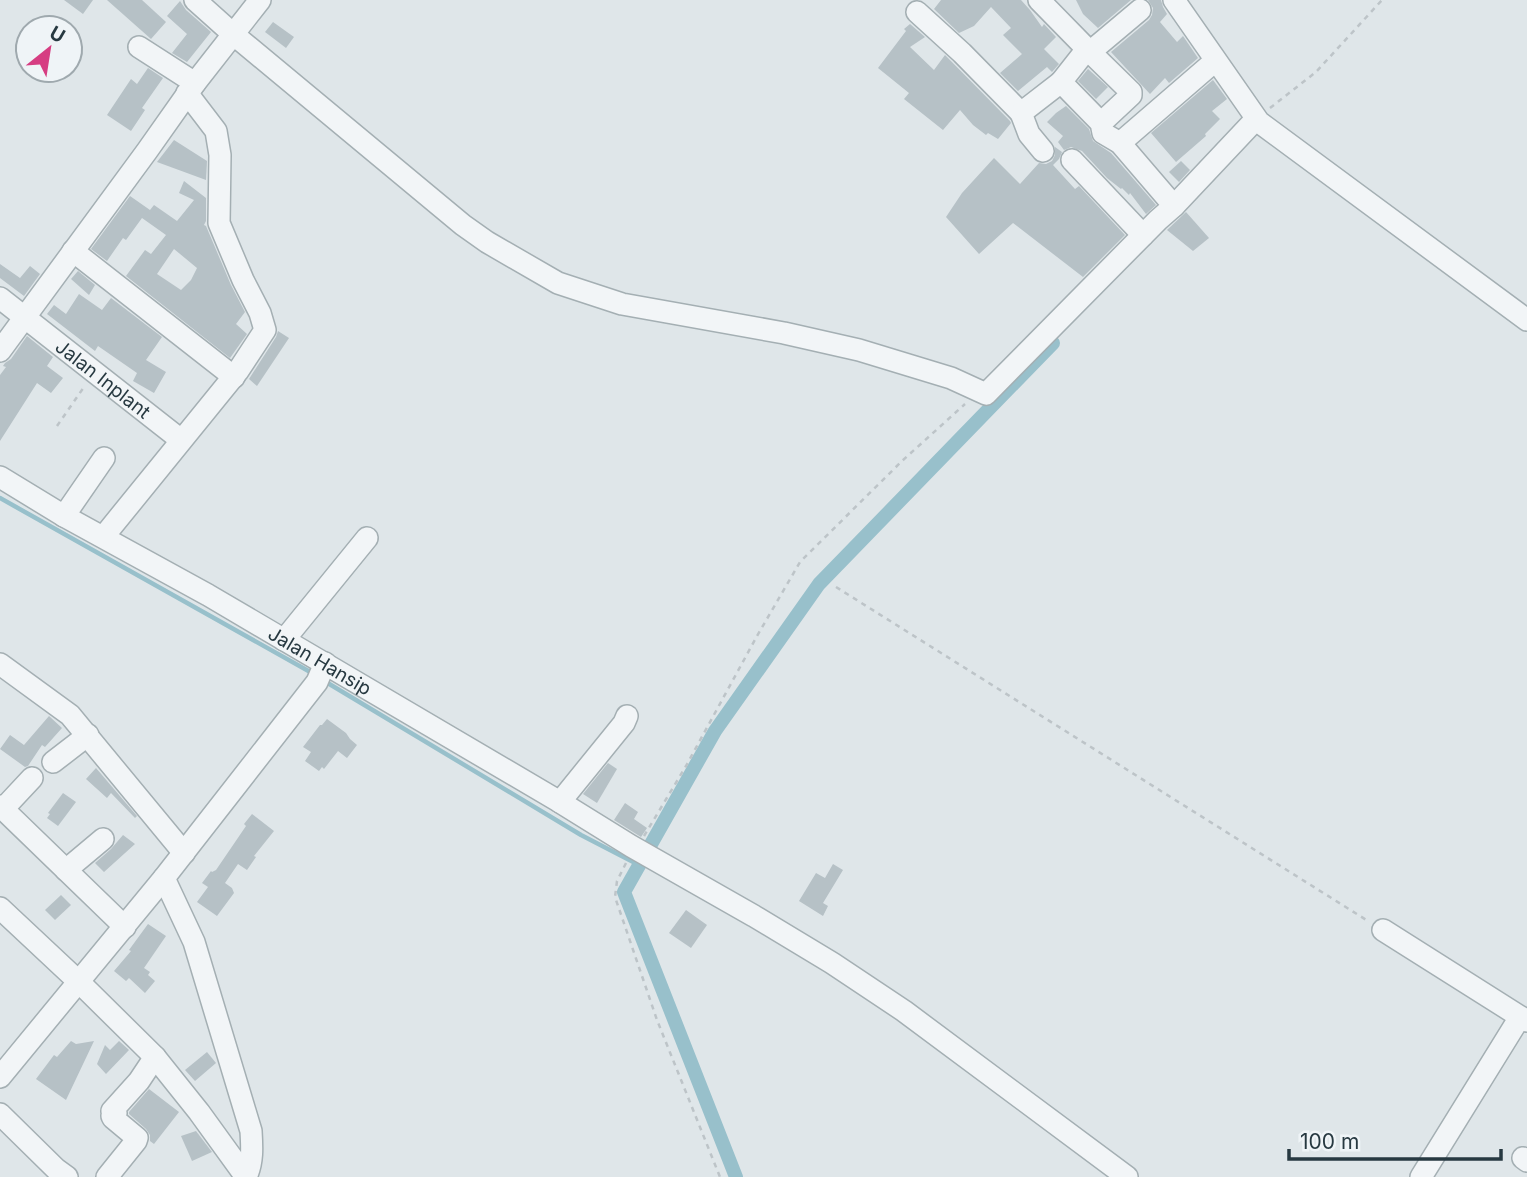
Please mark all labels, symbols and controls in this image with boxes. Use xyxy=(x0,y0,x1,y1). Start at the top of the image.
north arrow xyxy=(14,14,84,84)
text: U xyxy=(45,21,69,48)
street label: Jalan Inplant xyxy=(51,335,155,424)
street label: Jalan Hansip xyxy=(264,622,375,700)
scale bar xyxy=(1289,1118,1501,1162)
text: 100 m xyxy=(1300,1129,1359,1154)

